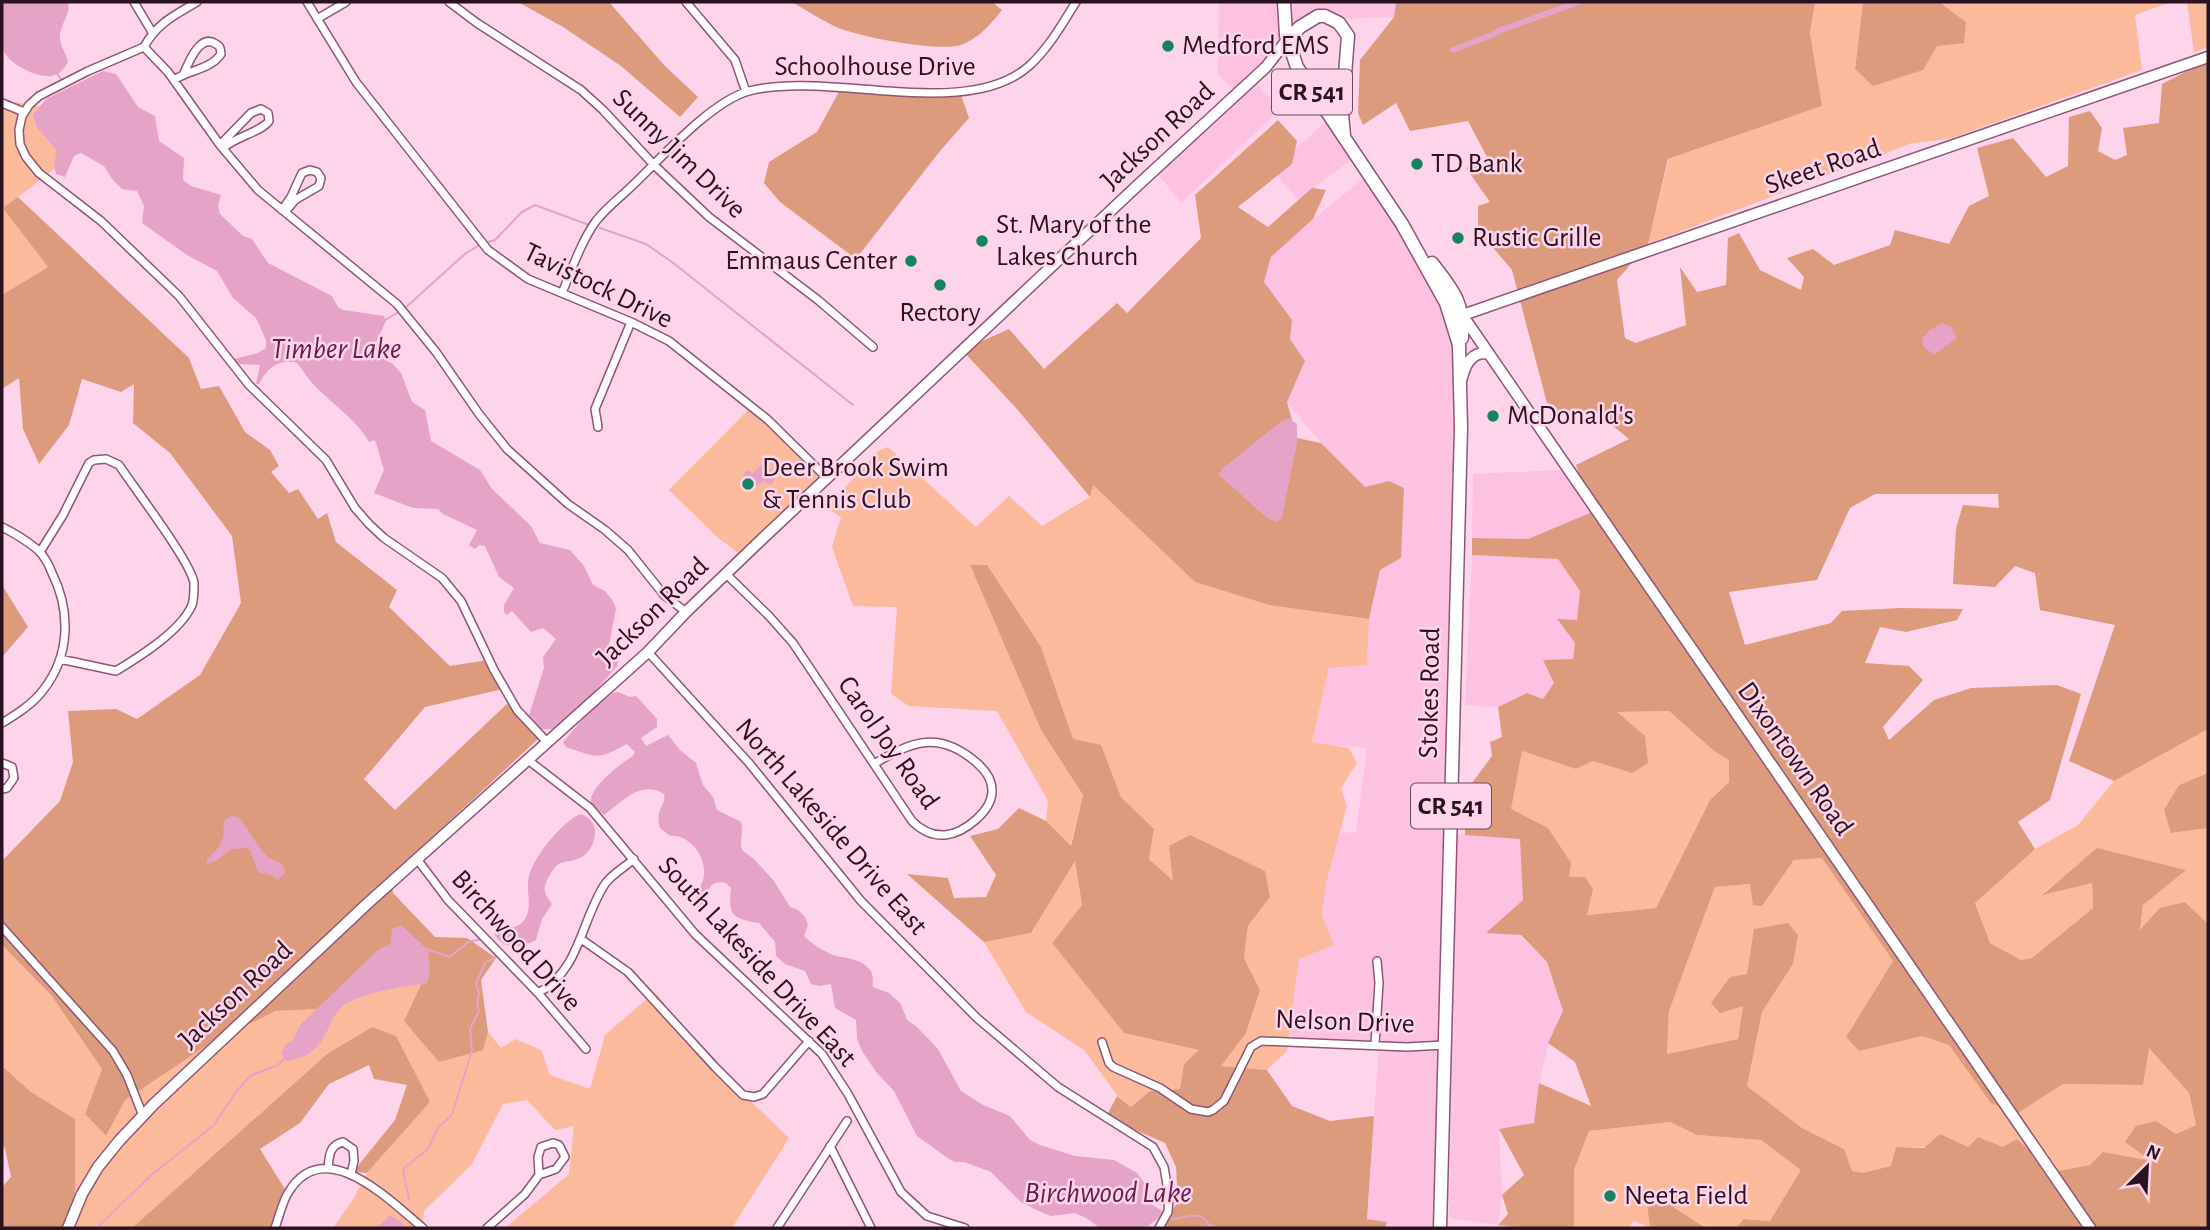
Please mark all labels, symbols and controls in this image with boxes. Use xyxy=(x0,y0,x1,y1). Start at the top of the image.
place label: Medford EMS xyxy=(1182,32,1329,60)
marker: Medford EMS xyxy=(1160,38,1176,54)
street label: Schoolhouse Drive xyxy=(774,53,976,81)
road number: CR 541 xyxy=(1272,69,1352,114)
street label: Jackson Road xyxy=(1096,77,1220,195)
street label: Sunny Jim Drive xyxy=(607,84,751,224)
street label: Skeet Road xyxy=(1762,134,1884,200)
place label: TD Bank xyxy=(1431,150,1523,178)
marker: TD Bank xyxy=(1409,156,1425,172)
place label: St. Mary of the Lakes Church xyxy=(996,211,1151,271)
place label: Rustic Grille xyxy=(1472,224,1602,252)
marker: Rustic Grille xyxy=(1450,230,1466,246)
marker: St. Mary of the Lakes Church xyxy=(974,233,990,249)
street label: Tavistock Drive xyxy=(519,238,677,334)
place label: Emmaus Center xyxy=(725,247,897,275)
marker: Emmaus Center xyxy=(903,253,919,269)
marker: Rectory xyxy=(932,277,948,293)
place label: Rectory xyxy=(899,299,981,327)
water label: Timber Lake xyxy=(271,334,401,364)
place label: McDonald's xyxy=(1507,402,1634,430)
marker: McDonald's xyxy=(1485,408,1501,424)
place label: Deer Brook Swim & Tennis Club xyxy=(762,454,949,514)
marker: Deer Brook Swim & Tennis Club xyxy=(740,476,756,492)
street label: Jackson Road xyxy=(592,552,714,672)
street label: Stokes Road xyxy=(1415,627,1445,759)
street label: Carol Joy Road xyxy=(832,671,944,815)
street label: Dixontown Road xyxy=(1732,677,1858,841)
street label: North Lakeside Drive East xyxy=(730,714,932,940)
road number: CR 541 xyxy=(1411,784,1491,828)
street label: South Lakeside Drive East xyxy=(653,852,861,1072)
street label: Birchwood Drive xyxy=(446,865,586,1017)
street label: Jackson Road xyxy=(174,936,298,1054)
street label: Nelson Drive xyxy=(1275,1006,1415,1038)
north arrow xyxy=(2112,1132,2182,1202)
text: N xyxy=(2143,1141,2163,1164)
water label: Birchwood Lake xyxy=(1024,1178,1192,1208)
place label: Neeta Field xyxy=(1624,1182,1748,1210)
marker: Neeta Field xyxy=(1602,1188,1618,1204)

